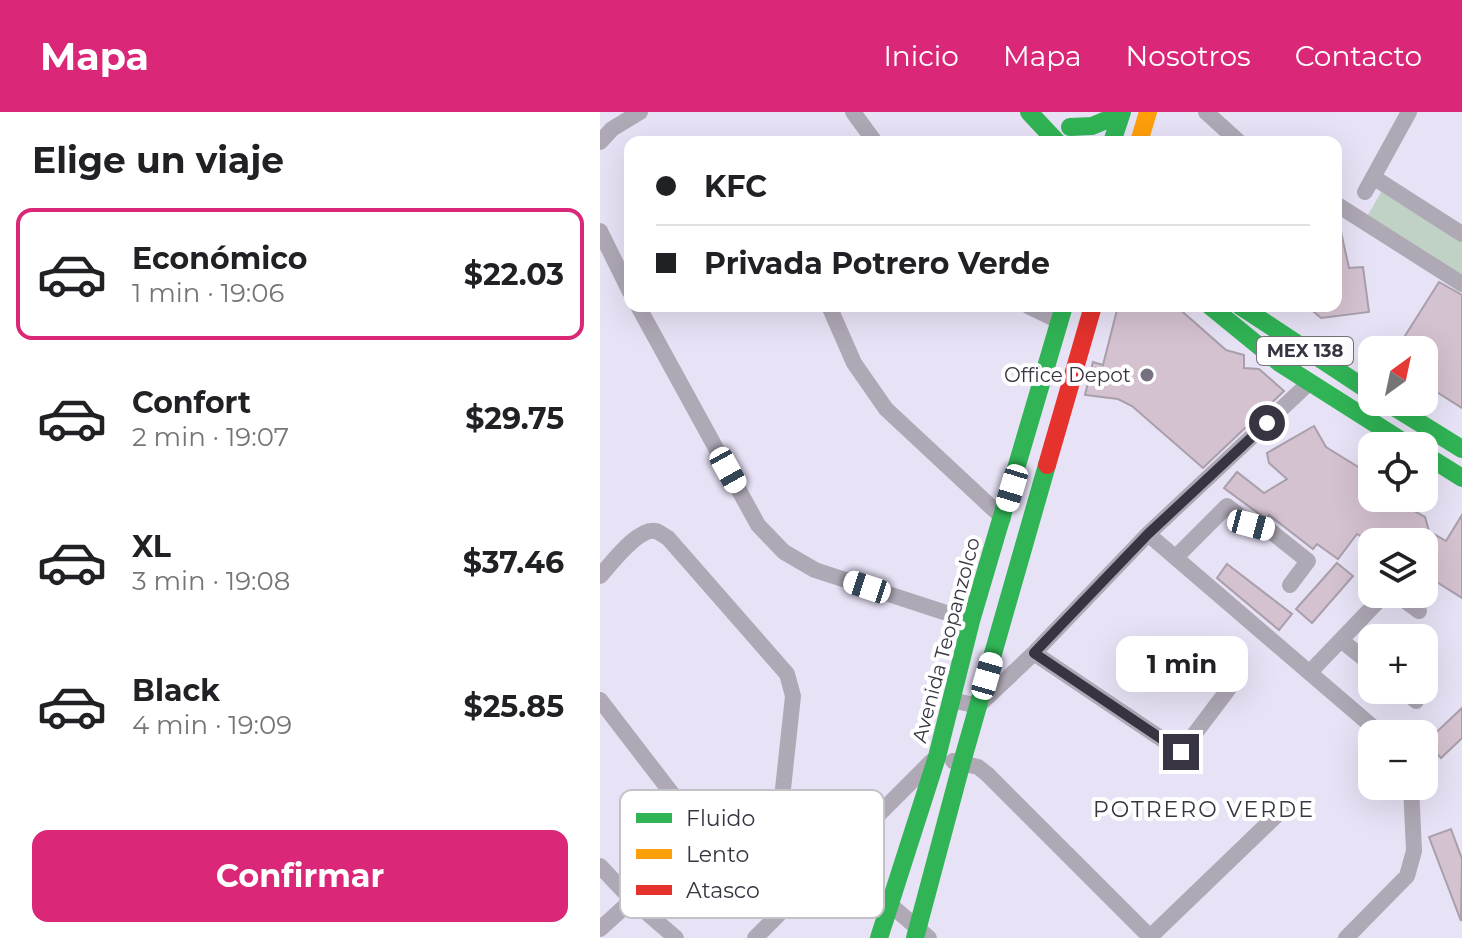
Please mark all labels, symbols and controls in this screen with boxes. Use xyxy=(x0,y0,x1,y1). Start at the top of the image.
text: Mapa xyxy=(40,33,149,80)
text: Inicio xyxy=(883,39,959,73)
text: Mapa xyxy=(1003,39,1082,73)
text: Nosotros xyxy=(1126,39,1251,73)
text: Contacto xyxy=(1295,39,1422,73)
text: Elige un viaje xyxy=(32,138,284,182)
text: KFC xyxy=(704,168,767,205)
icon: car xyxy=(36,238,108,310)
text: Económico xyxy=(132,240,307,277)
text: Privada Potrero Verde xyxy=(704,245,1050,282)
text: $22.03 xyxy=(464,256,564,293)
text: 1 min · 19:06 xyxy=(132,277,284,309)
north arrow xyxy=(1358,336,1438,416)
map controls xyxy=(1358,336,1438,800)
road number: MEX 138 xyxy=(1257,337,1353,365)
place label: Office Depot xyxy=(1004,363,1131,387)
marker: Office Depot xyxy=(1138,366,1156,384)
icon: car xyxy=(36,382,108,454)
text: Confort xyxy=(132,384,251,421)
text: $29.75 xyxy=(465,400,564,437)
route start xyxy=(1249,405,1285,441)
text: 2 min · 19:07 xyxy=(132,421,289,453)
button: locate xyxy=(1358,432,1438,512)
car xyxy=(706,443,750,497)
car xyxy=(994,462,1030,514)
car xyxy=(1225,507,1277,543)
icon: car xyxy=(36,526,108,598)
text: XL xyxy=(132,528,171,565)
button: layers xyxy=(1358,528,1438,608)
street label: Avenida Teopanzolco xyxy=(907,535,985,745)
text: $37.46 xyxy=(463,544,564,581)
text: 3 min · 19:08 xyxy=(132,565,290,597)
car xyxy=(840,568,894,606)
button: + xyxy=(1358,624,1438,704)
callout: 1 min xyxy=(1115,636,1247,692)
text: 1 min xyxy=(1147,648,1217,680)
car xyxy=(969,650,1005,702)
icon: car xyxy=(36,670,108,742)
text: Black xyxy=(132,672,220,709)
text: $25.85 xyxy=(464,688,564,725)
text: 4 min · 19:09 xyxy=(132,709,292,741)
button: − xyxy=(1358,720,1438,800)
route end xyxy=(1163,734,1199,770)
legend xyxy=(620,790,884,918)
district label: POTRERO VERDE xyxy=(1093,796,1315,823)
text: Fluido xyxy=(686,805,755,832)
button: Confirmar xyxy=(32,830,568,922)
text: Lento xyxy=(686,841,749,868)
text: Atasco xyxy=(686,877,760,904)

